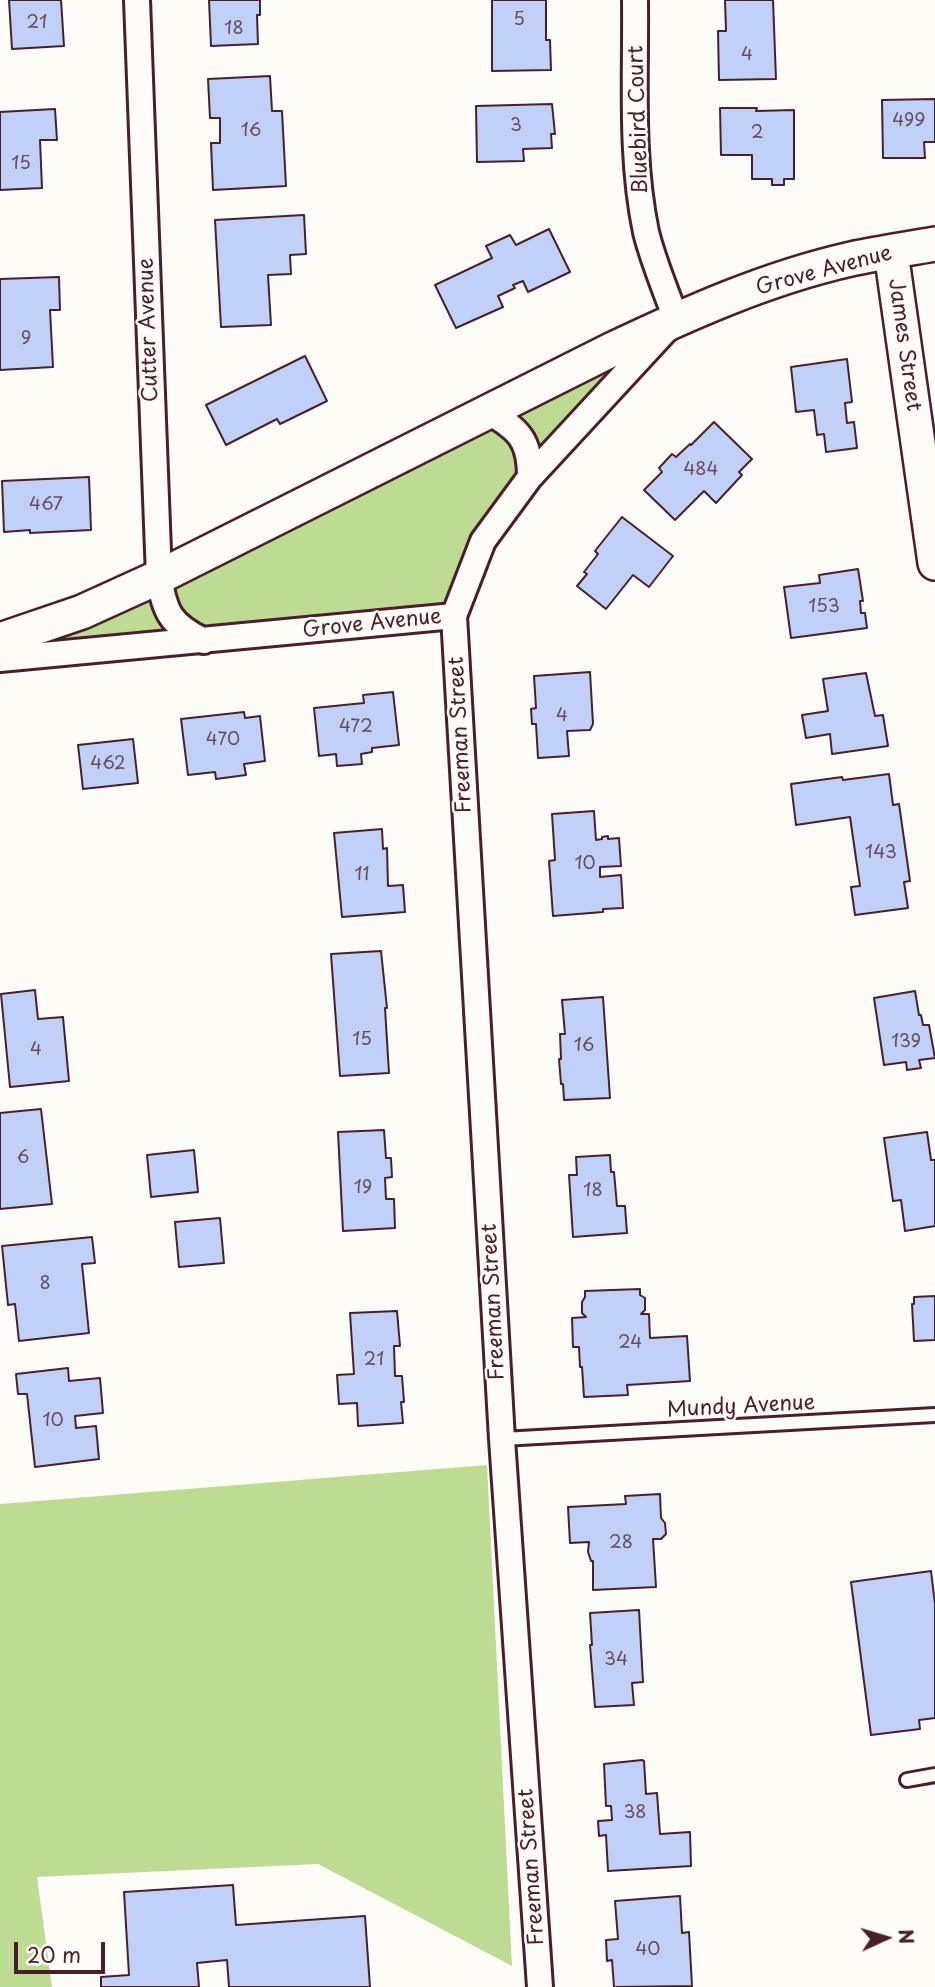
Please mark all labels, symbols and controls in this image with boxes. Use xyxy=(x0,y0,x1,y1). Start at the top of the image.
house number: 5 xyxy=(513,9,525,31)
house number: 21 xyxy=(27,12,47,34)
house number: 18 xyxy=(224,18,244,40)
house number: 4 xyxy=(741,44,753,66)
street label: Bluebird Court xyxy=(624,45,654,195)
house number: 499 xyxy=(892,110,926,132)
house number: 3 xyxy=(510,115,522,137)
house number: 16 xyxy=(241,120,261,142)
house number: 2 xyxy=(751,122,763,144)
house number: 15 xyxy=(11,153,31,175)
street label: Grove Avenue xyxy=(753,241,895,301)
street label: Cutter Avenue xyxy=(134,257,164,403)
street label: James Street xyxy=(882,277,926,413)
house number: 9 xyxy=(21,328,31,350)
house number: 484 xyxy=(684,459,718,481)
house number: 467 xyxy=(29,494,63,516)
house number: 153 xyxy=(808,596,840,618)
street label: Grove Avenue xyxy=(301,604,443,644)
street label: Freeman Street xyxy=(444,656,478,814)
house number: 4 xyxy=(556,705,568,727)
house number: 472 xyxy=(339,716,373,738)
house number: 470 xyxy=(206,729,240,751)
house number: 462 xyxy=(90,753,126,775)
house number: 143 xyxy=(865,842,897,864)
house number: 10 xyxy=(574,853,596,875)
house number: 11 xyxy=(354,864,370,886)
house number: 15 xyxy=(352,1029,372,1051)
house number: 139 xyxy=(891,1031,921,1053)
house number: 16 xyxy=(574,1035,594,1057)
house number: 4 xyxy=(30,1039,42,1061)
house number: 6 xyxy=(17,1147,29,1169)
house number: 19 xyxy=(354,1177,372,1199)
house number: 18 xyxy=(583,1180,603,1202)
street label: Freeman Street xyxy=(477,1223,511,1381)
house number: 8 xyxy=(39,1273,51,1295)
house number: 24 xyxy=(618,1332,642,1354)
house number: 21 xyxy=(364,1349,384,1371)
street label: Mundy Avenue xyxy=(666,1391,816,1423)
house number: 10 xyxy=(42,1410,64,1432)
house number: 28 xyxy=(609,1532,633,1554)
house number: 34 xyxy=(604,1649,628,1671)
street label: Freeman Street xyxy=(514,1788,550,1946)
house number: 38 xyxy=(623,1802,647,1824)
north arrow xyxy=(851,1903,921,1973)
scale bar xyxy=(18,1927,108,1971)
text: N xyxy=(892,1928,921,1945)
text: 20 m xyxy=(27,1938,81,1970)
house number: 40 xyxy=(635,1939,661,1961)

